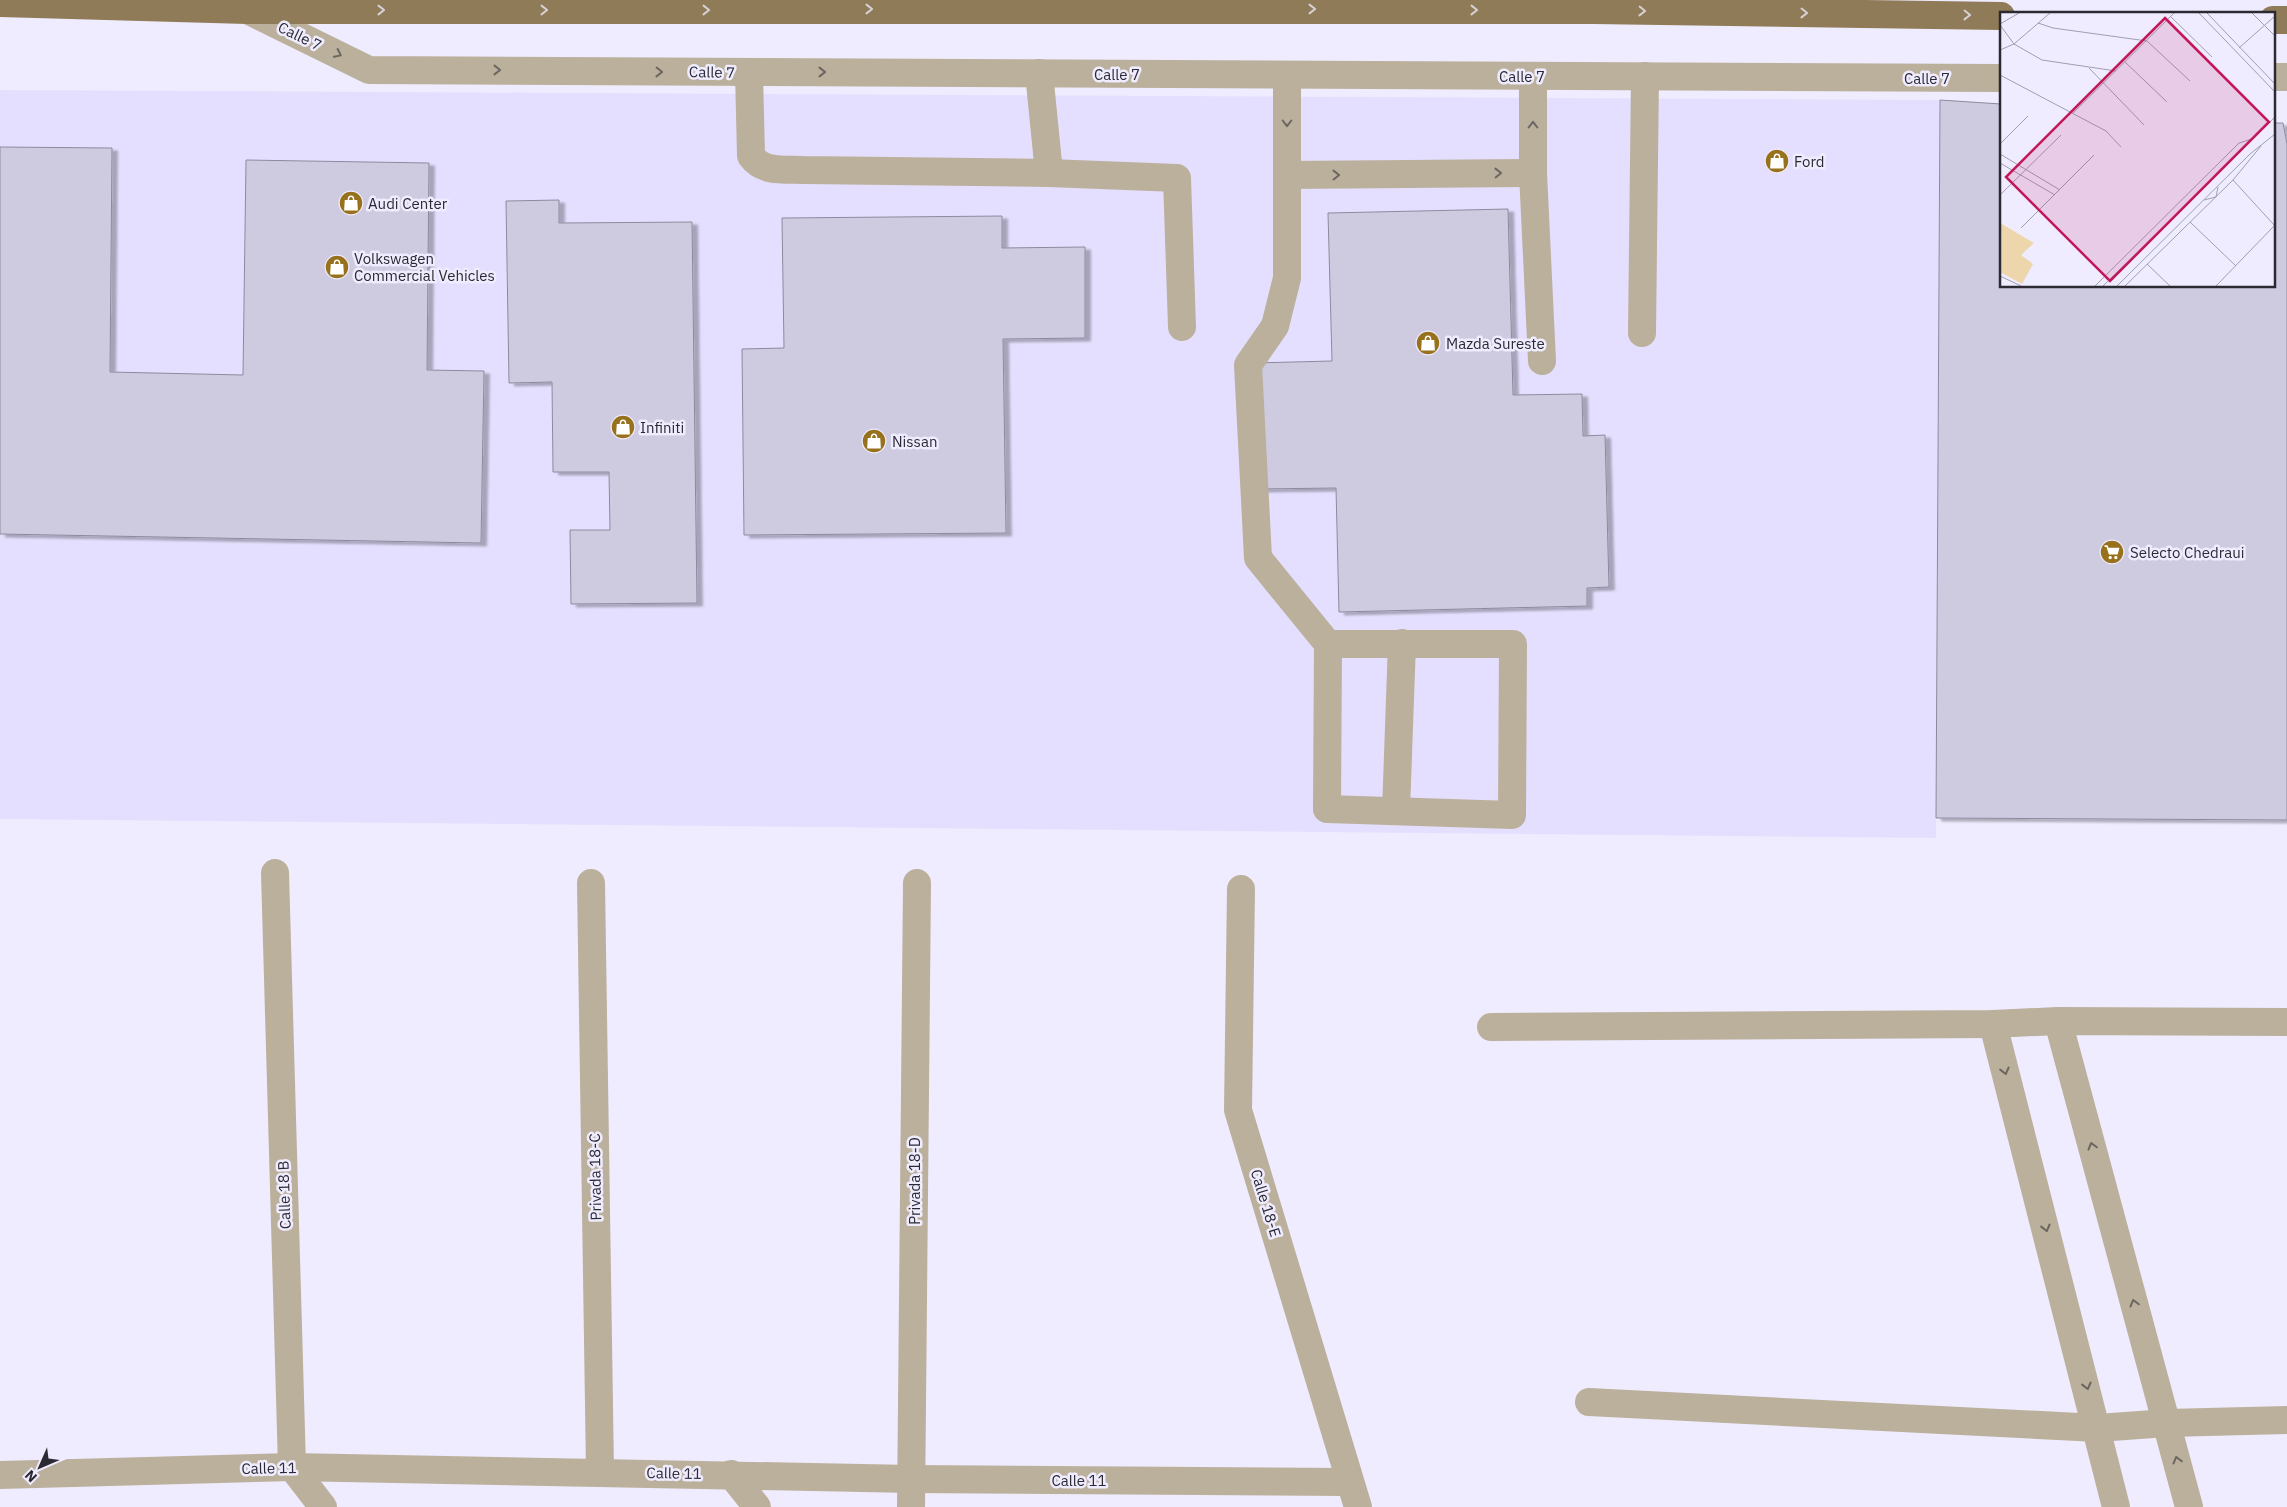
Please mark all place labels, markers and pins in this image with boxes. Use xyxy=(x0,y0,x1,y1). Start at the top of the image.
shop icon: Ford xyxy=(1764,148,1790,174)
place label: Ford xyxy=(1794,152,1825,171)
shop icon: Audi Center xyxy=(338,190,364,216)
place label: Audi Center xyxy=(368,194,448,213)
place label: Volkswagen Commercial Vehicles xyxy=(354,249,495,285)
shop icon: Volkswagen Commercial Vehicles xyxy=(324,254,350,280)
shop icon: Mazda Sureste xyxy=(1415,330,1441,356)
place label: Mazda Sureste xyxy=(1446,334,1545,353)
shop icon: Infiniti xyxy=(610,414,636,440)
place label: Infiniti xyxy=(640,418,684,437)
shop icon: Nissan xyxy=(861,428,887,454)
place label: Nissan xyxy=(892,432,937,451)
supermarket icon: Selecto Chedraui xyxy=(2099,539,2125,565)
place label: Selecto Chedraui xyxy=(2130,543,2244,562)

